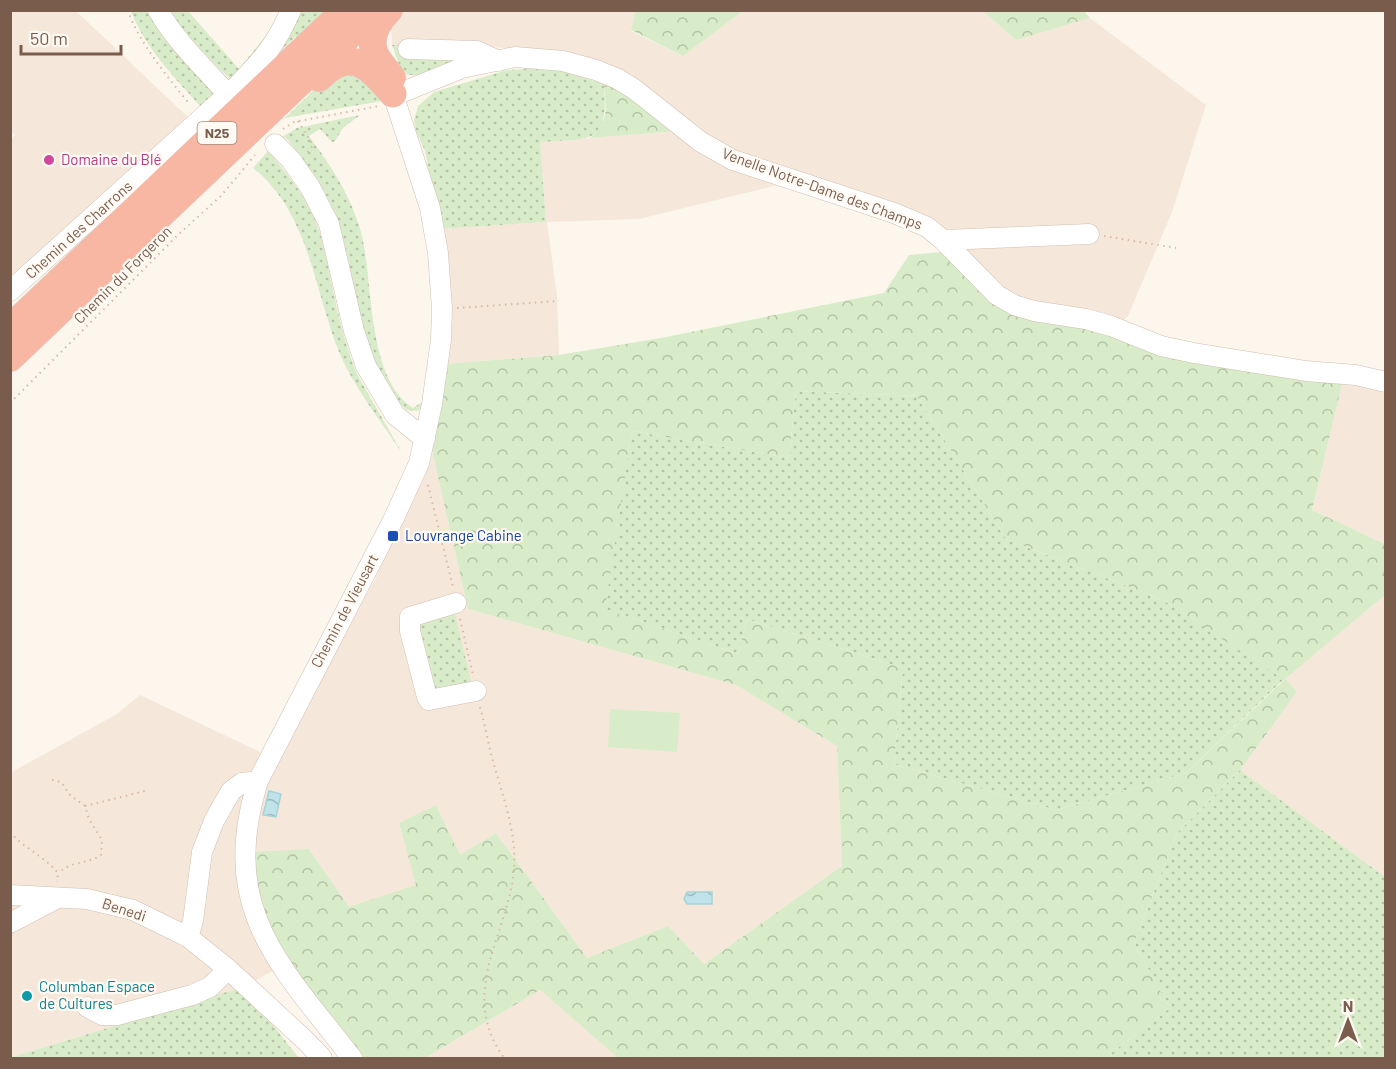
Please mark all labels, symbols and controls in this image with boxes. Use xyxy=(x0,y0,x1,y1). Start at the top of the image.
scale bar xyxy=(21,18,122,56)
text: 50 m xyxy=(30,27,68,49)
road number: N25 xyxy=(198,122,236,144)
street label: Venelle Notre-Dame des Champs xyxy=(720,143,925,233)
place label: Domaine du Blé xyxy=(61,150,161,168)
marker: Domaine du Blé xyxy=(42,153,56,167)
street label: Chemin des Charrons xyxy=(21,176,136,282)
street label: Chemin du Forgeron xyxy=(70,222,175,327)
place label: Louvrange Cabine xyxy=(405,526,522,544)
marker: Louvrange Cabine xyxy=(386,529,400,543)
street label: Chemin de Vieusart xyxy=(307,551,382,671)
street label: Benedi xyxy=(100,893,149,925)
place label: Columban Espace de Cultures xyxy=(39,977,155,1012)
marker: Columban Espace de Cultures xyxy=(20,989,34,1003)
north arrow xyxy=(1318,991,1378,1051)
text: N xyxy=(1343,996,1353,1015)

